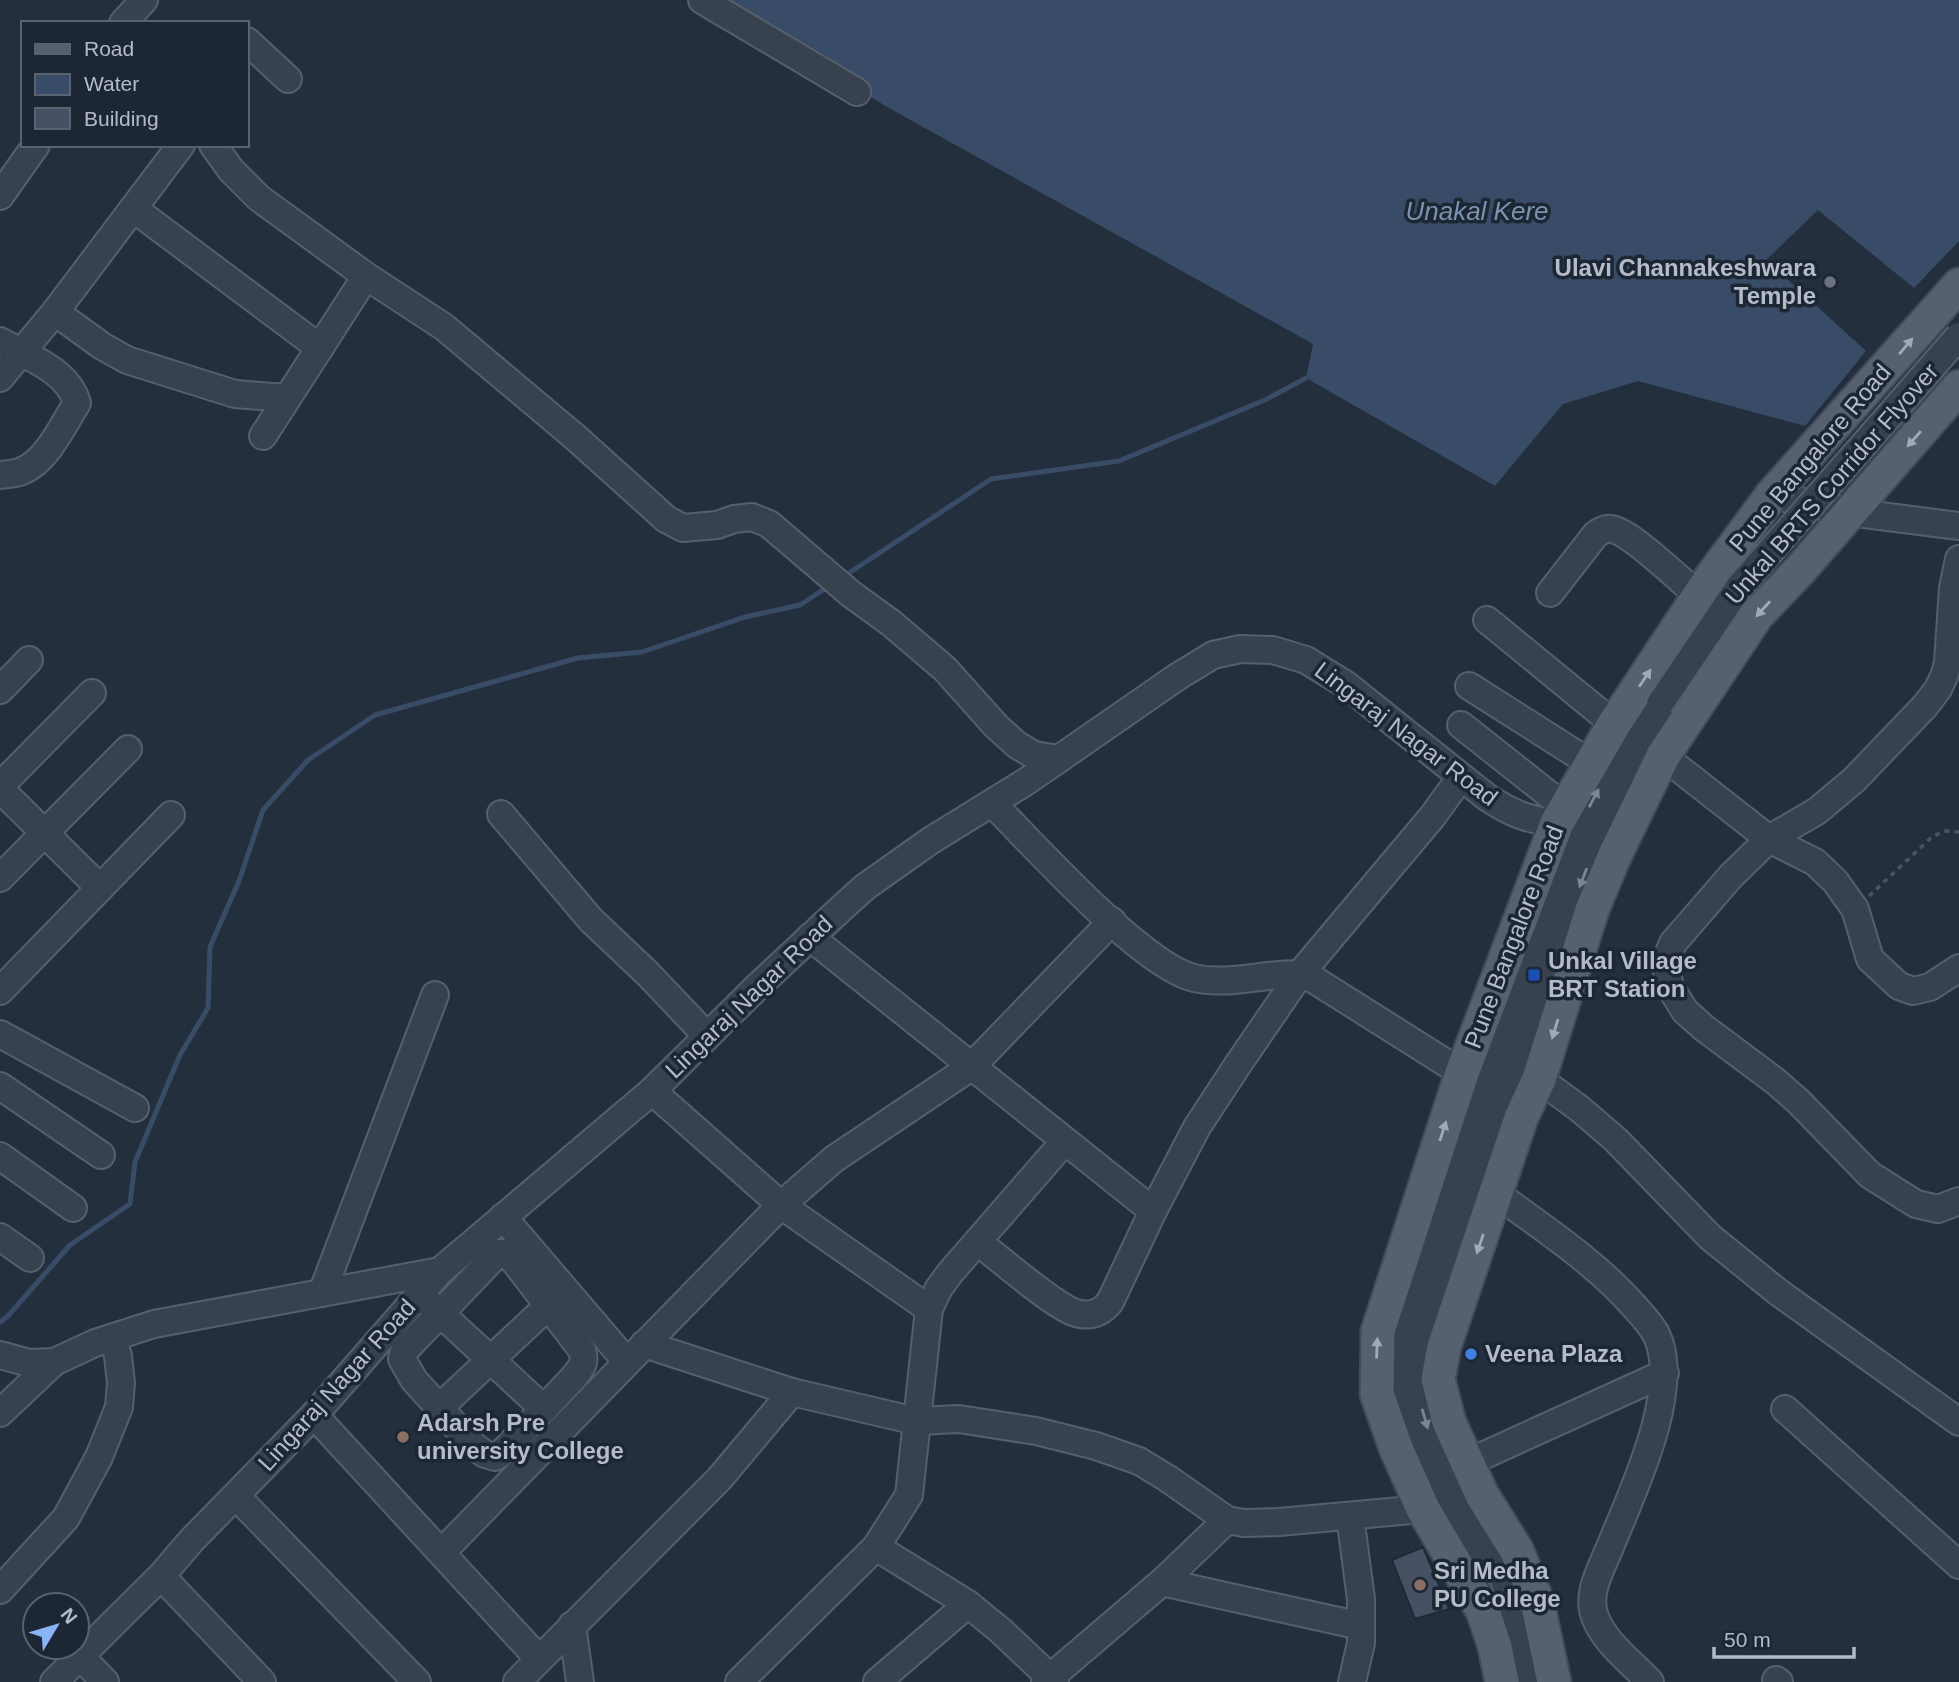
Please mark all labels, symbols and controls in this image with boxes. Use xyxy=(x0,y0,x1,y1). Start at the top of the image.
legend xyxy=(21,21,248,147)
text: Road xyxy=(84,37,134,60)
text: Water xyxy=(84,72,139,95)
text: Building xyxy=(84,107,159,130)
water label: Unakal Kere xyxy=(1405,196,1549,226)
place label: Ulavi Channakeshwara Temple xyxy=(1555,254,1817,309)
marker: Ulavi Channakeshwara Temple xyxy=(1822,274,1838,290)
one-way arrow xyxy=(1898,337,1913,355)
street label: Unkal BRTS Corridor Flyover xyxy=(1720,358,1944,610)
street label: Pune Bangalore Road xyxy=(1723,359,1896,557)
one-way arrow xyxy=(1907,430,1922,447)
one-way arrow xyxy=(1755,600,1771,618)
street label: Lingaraj Nagar Road xyxy=(1310,656,1503,811)
one-way arrow xyxy=(1638,669,1651,688)
one-way arrow xyxy=(1588,788,1599,808)
street label: Pune Bangalore Road xyxy=(1459,822,1568,1052)
one-way arrow xyxy=(1577,867,1588,888)
street label: Lingaraj Nagar Road xyxy=(660,910,838,1083)
place label: Unkal Village BRT Station xyxy=(1548,947,1697,1002)
marker: Unkal Village BRT Station xyxy=(1526,967,1542,983)
one-way arrow xyxy=(1549,1019,1559,1040)
one-way arrow xyxy=(1439,1120,1449,1141)
one-way arrow xyxy=(1474,1233,1485,1254)
street label: Lingaraj Nagar Road xyxy=(252,1293,421,1476)
one-way arrow xyxy=(1372,1336,1383,1358)
place label: Veena Plaza xyxy=(1485,1340,1623,1367)
marker: Veena Plaza xyxy=(1463,1346,1479,1362)
place label: Adarsh Pre university College xyxy=(417,1409,624,1464)
one-way arrow xyxy=(1421,1409,1431,1430)
marker: Adarsh Pre university College xyxy=(395,1429,411,1445)
place label: Sri Medha PU College xyxy=(1434,1557,1561,1612)
marker: Sri Medha PU College xyxy=(1412,1577,1428,1593)
north arrow xyxy=(21,1591,91,1661)
text: N xyxy=(57,1604,82,1628)
scale bar xyxy=(1714,1616,1854,1660)
text: 50 m xyxy=(1724,1628,1771,1651)

